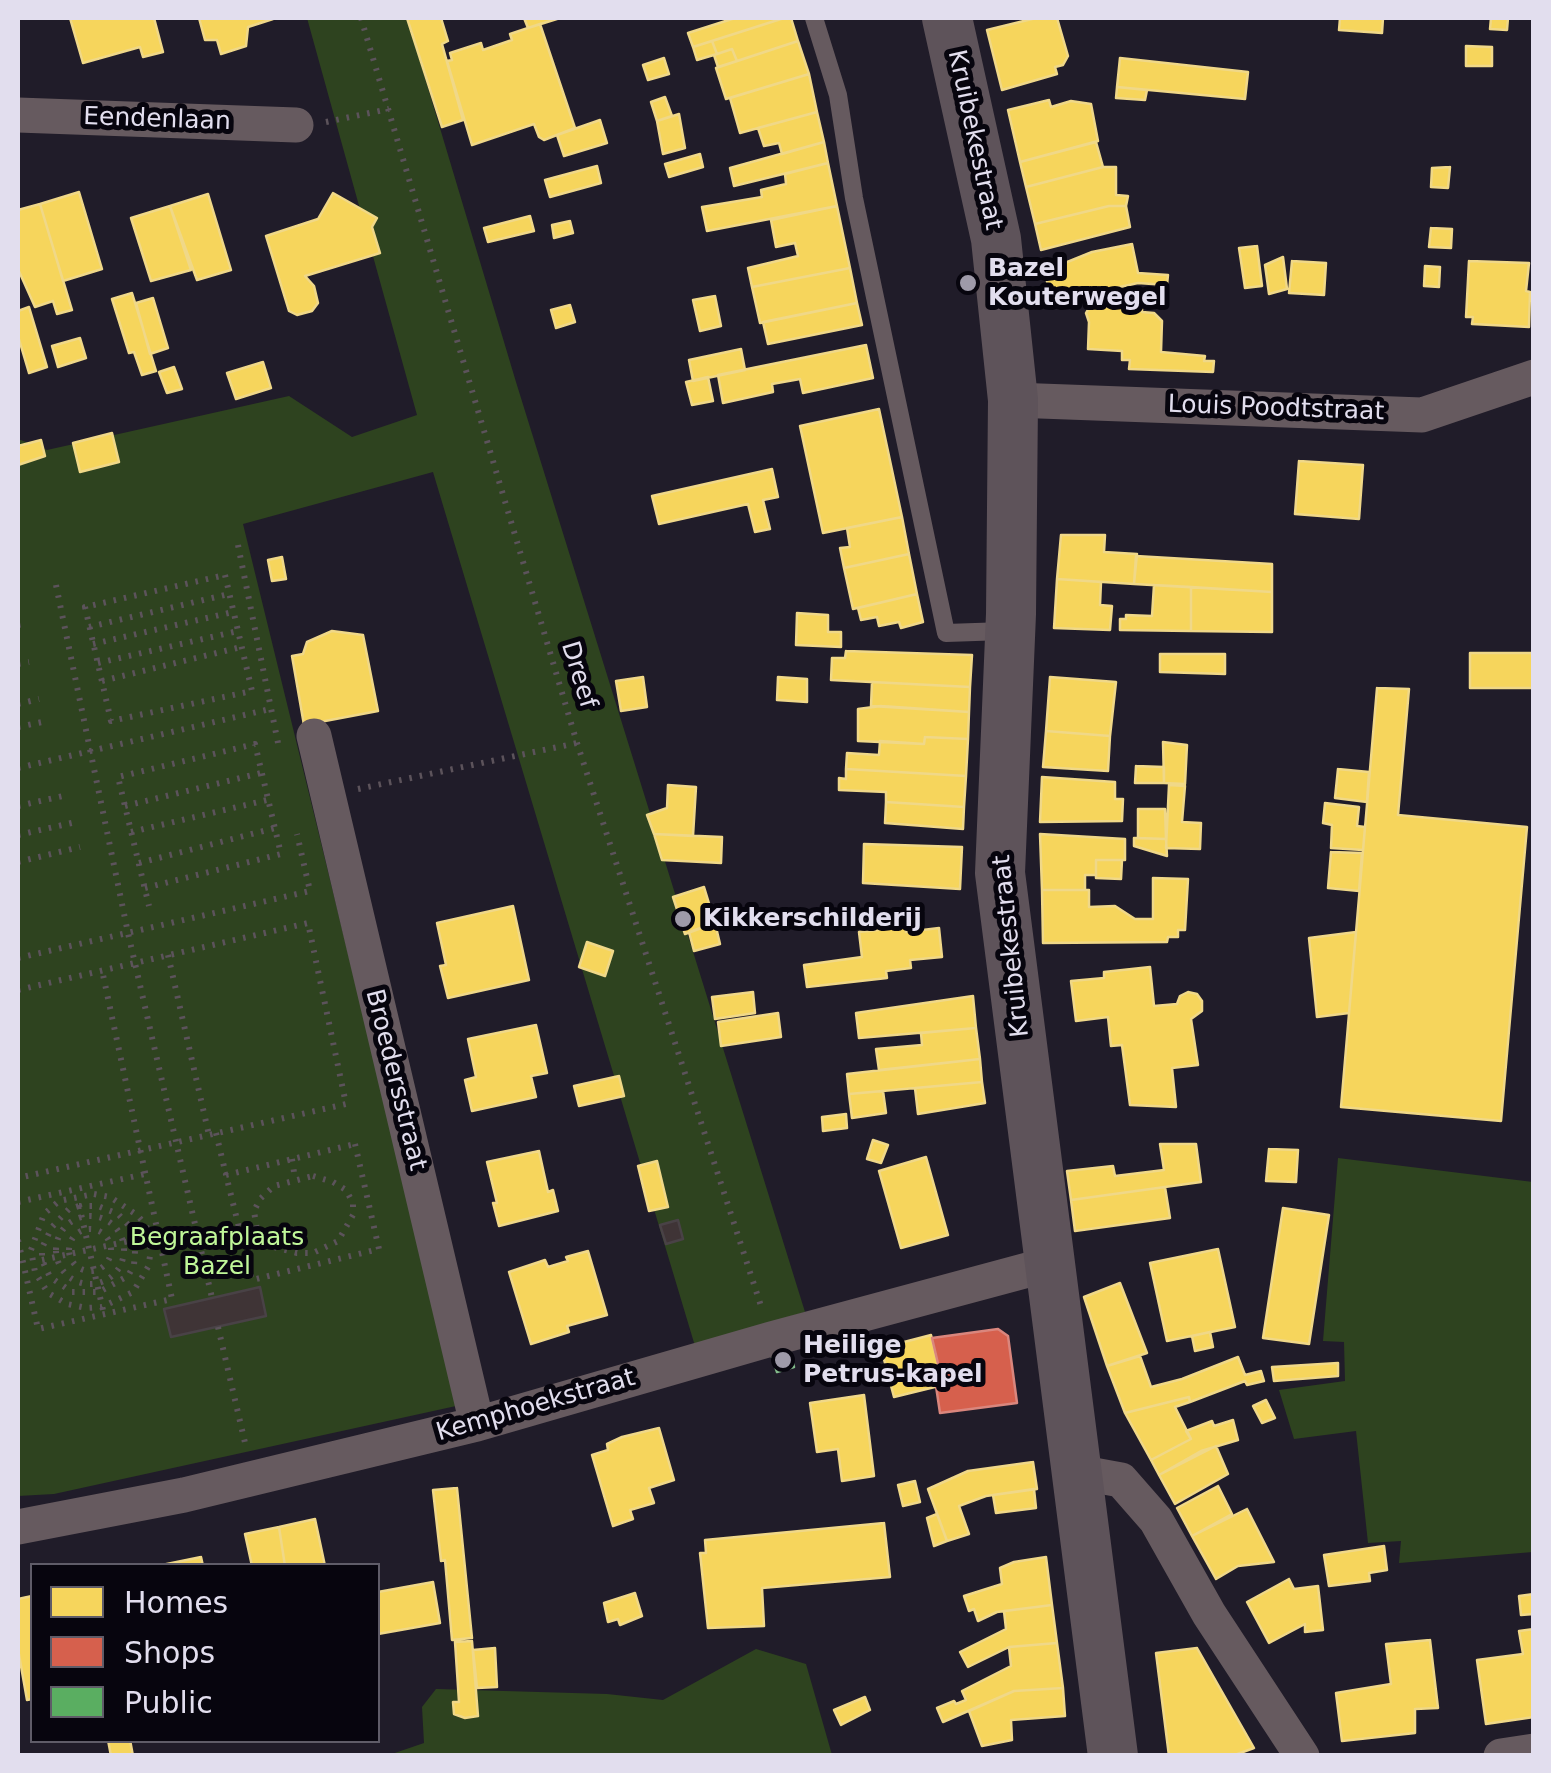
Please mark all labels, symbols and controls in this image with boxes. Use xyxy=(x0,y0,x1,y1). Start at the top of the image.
street label: Kruibekestraat xyxy=(940,47,1008,233)
street label: Eendenlaan xyxy=(83,102,231,138)
place label: Bazel Kouterwegel xyxy=(988,254,1167,313)
marker: Bazel Kouterwegel xyxy=(957,272,979,294)
street label: Louis Poodtstraat xyxy=(1167,390,1385,428)
street label: Dreef xyxy=(554,638,602,712)
street label: Kruibekestraat xyxy=(988,853,1036,1039)
place label: Kikkerschilderij xyxy=(703,904,922,934)
marker: Kikkerschilderij xyxy=(672,908,694,930)
street label: Broedersstraat xyxy=(358,986,432,1174)
park label: Begraafplaats Bazel xyxy=(130,1223,304,1282)
place label: Heilige Petrus-kapel xyxy=(803,1331,983,1390)
marker: Heilige Petrus-kapel xyxy=(772,1349,794,1371)
street label: Kemphoekstraat xyxy=(433,1363,639,1449)
legend xyxy=(30,1563,380,1743)
text: Homes xyxy=(124,1585,228,1620)
text: Shops xyxy=(124,1635,215,1670)
text: Public xyxy=(124,1685,213,1720)

